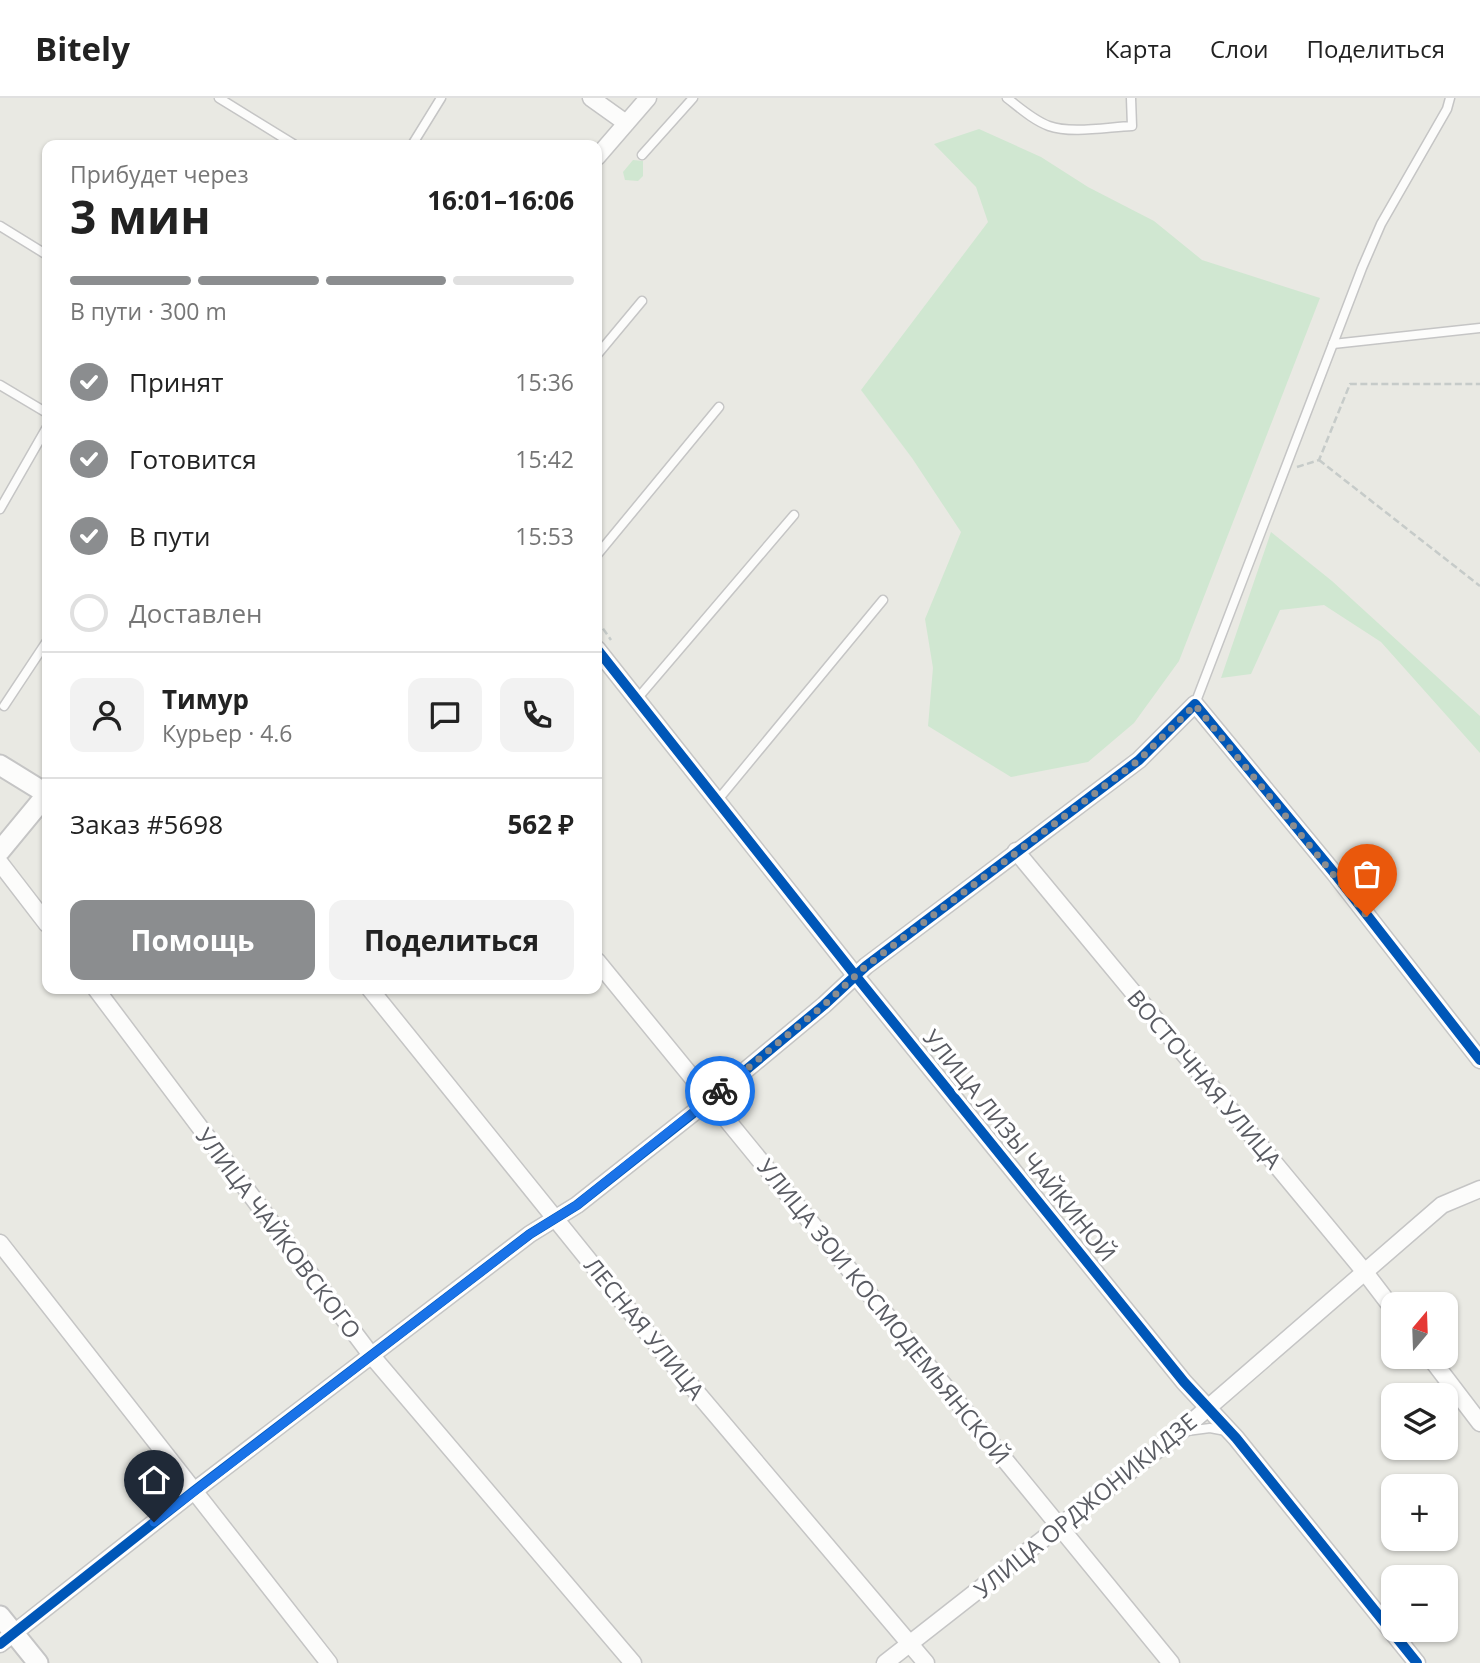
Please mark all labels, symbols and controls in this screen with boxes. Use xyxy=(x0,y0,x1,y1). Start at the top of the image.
text: Bitely xyxy=(35,26,130,71)
text: Карта xyxy=(1105,32,1172,65)
text: Слои xyxy=(1210,32,1269,65)
text: Поделиться xyxy=(1307,32,1445,65)
text: Прибудет через xyxy=(70,158,249,190)
text: 16:01–16:06 xyxy=(427,182,574,218)
text: 3 мин xyxy=(70,185,211,247)
text: В пути · 300 m xyxy=(70,295,227,327)
icon: check xyxy=(70,363,108,401)
text: Принят xyxy=(129,364,223,400)
text: 15:36 xyxy=(515,366,574,398)
icon: check xyxy=(70,440,108,478)
text: Готовится xyxy=(129,441,257,477)
text: 15:42 xyxy=(515,443,574,475)
icon: check xyxy=(70,517,108,555)
text: В пути xyxy=(129,518,210,554)
text: 15:53 xyxy=(515,520,574,552)
text: Доставлен xyxy=(129,595,262,631)
button: person xyxy=(70,678,144,752)
button: chat xyxy=(408,678,482,752)
button: phone xyxy=(500,678,574,752)
text: Тимур xyxy=(162,681,249,717)
text: Курьер · 4.6 xyxy=(162,717,293,749)
text: Заказ #5698 xyxy=(70,806,223,842)
text: 562 ₽ xyxy=(508,806,574,842)
pin xyxy=(1337,844,1397,916)
icon: bag xyxy=(1348,855,1386,893)
button: Помощь xyxy=(70,900,315,980)
button: Поделиться xyxy=(329,900,574,980)
street label: ВОСТОЧНАЯ УЛИЦА xyxy=(1120,982,1290,1176)
street label: УЛИЦА ЛИЗЫ ЧАЙКИНОЙ xyxy=(916,1022,1124,1268)
courier xyxy=(685,1056,755,1126)
icon: bike xyxy=(701,1072,739,1110)
street label: УЛИЦА ЧАЙКОВСКОГО xyxy=(189,1121,369,1345)
street label: УЛИЦА ЗОИ КОСМОДЕМЬЯНСКОЙ xyxy=(751,1152,1017,1470)
street label: ЛЕСНАЯ УЛИЦА xyxy=(578,1250,713,1406)
north arrow xyxy=(1381,1292,1458,1368)
map controls xyxy=(1381,1292,1458,1642)
button: layers xyxy=(1381,1383,1458,1460)
street label: УЛИЦА ОРДЖОНИКИДЗЕ xyxy=(967,1405,1203,1605)
pin xyxy=(124,1450,184,1522)
icon: home xyxy=(135,1461,173,1499)
button: + xyxy=(1381,1474,1458,1551)
button: − xyxy=(1381,1565,1458,1642)

